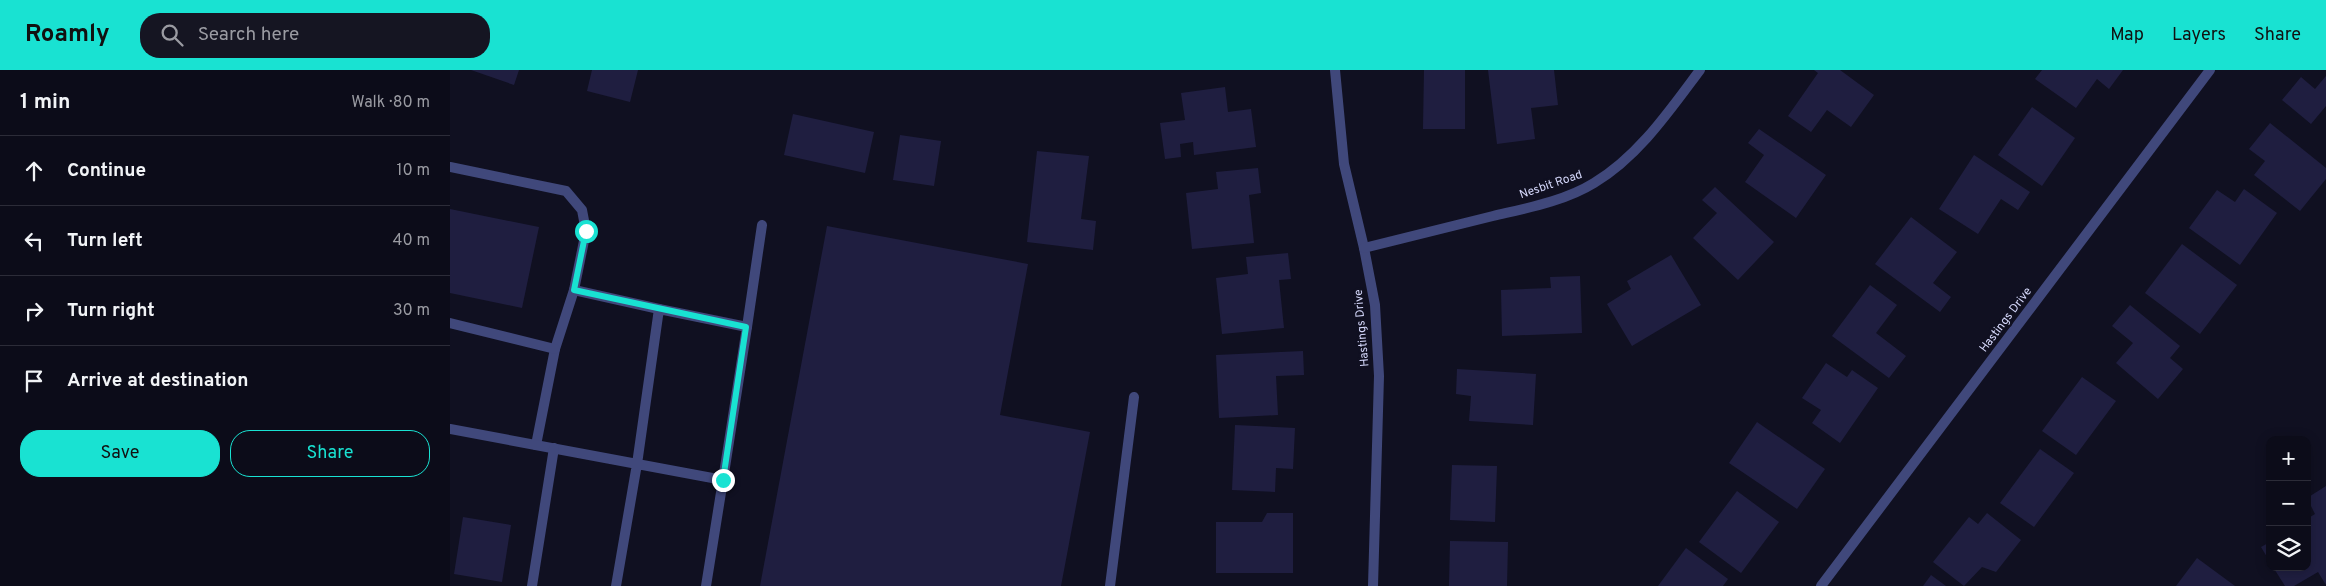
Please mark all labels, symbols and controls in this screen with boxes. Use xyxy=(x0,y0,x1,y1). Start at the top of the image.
search box xyxy=(140,13,490,58)
text: Roamly xyxy=(25,20,110,50)
icon: search xyxy=(158,21,186,49)
text: Search here xyxy=(198,23,299,47)
text: Map xyxy=(2110,24,2144,47)
text: Layers xyxy=(2172,24,2226,47)
text: Share xyxy=(2254,24,2301,47)
text: 1 min xyxy=(20,89,70,116)
text: Walk · 80 m xyxy=(351,93,430,113)
icon: ahead xyxy=(20,157,48,185)
text: Continue xyxy=(67,159,146,183)
text: 10 m xyxy=(396,161,430,181)
street label: Nesbit Road xyxy=(1517,167,1585,203)
route start xyxy=(575,220,598,243)
icon: left xyxy=(20,227,48,255)
text: Turn left xyxy=(67,229,143,253)
text: 40 m xyxy=(392,231,430,251)
street label: Hastings Drive xyxy=(1976,284,2036,356)
street label: Hastings Drive xyxy=(1351,289,1373,367)
icon: right xyxy=(20,297,48,325)
text: Turn right xyxy=(67,299,155,323)
text: 30 m xyxy=(393,301,430,321)
icon: arrive xyxy=(20,367,48,395)
text: Arrive at destination xyxy=(67,369,248,393)
button: Save xyxy=(20,430,220,477)
button: Share xyxy=(230,430,430,477)
map controls xyxy=(2266,436,2311,571)
button: + xyxy=(2266,436,2311,481)
route end xyxy=(712,469,735,492)
button: − xyxy=(2266,481,2311,526)
button: layers xyxy=(2266,526,2311,571)

